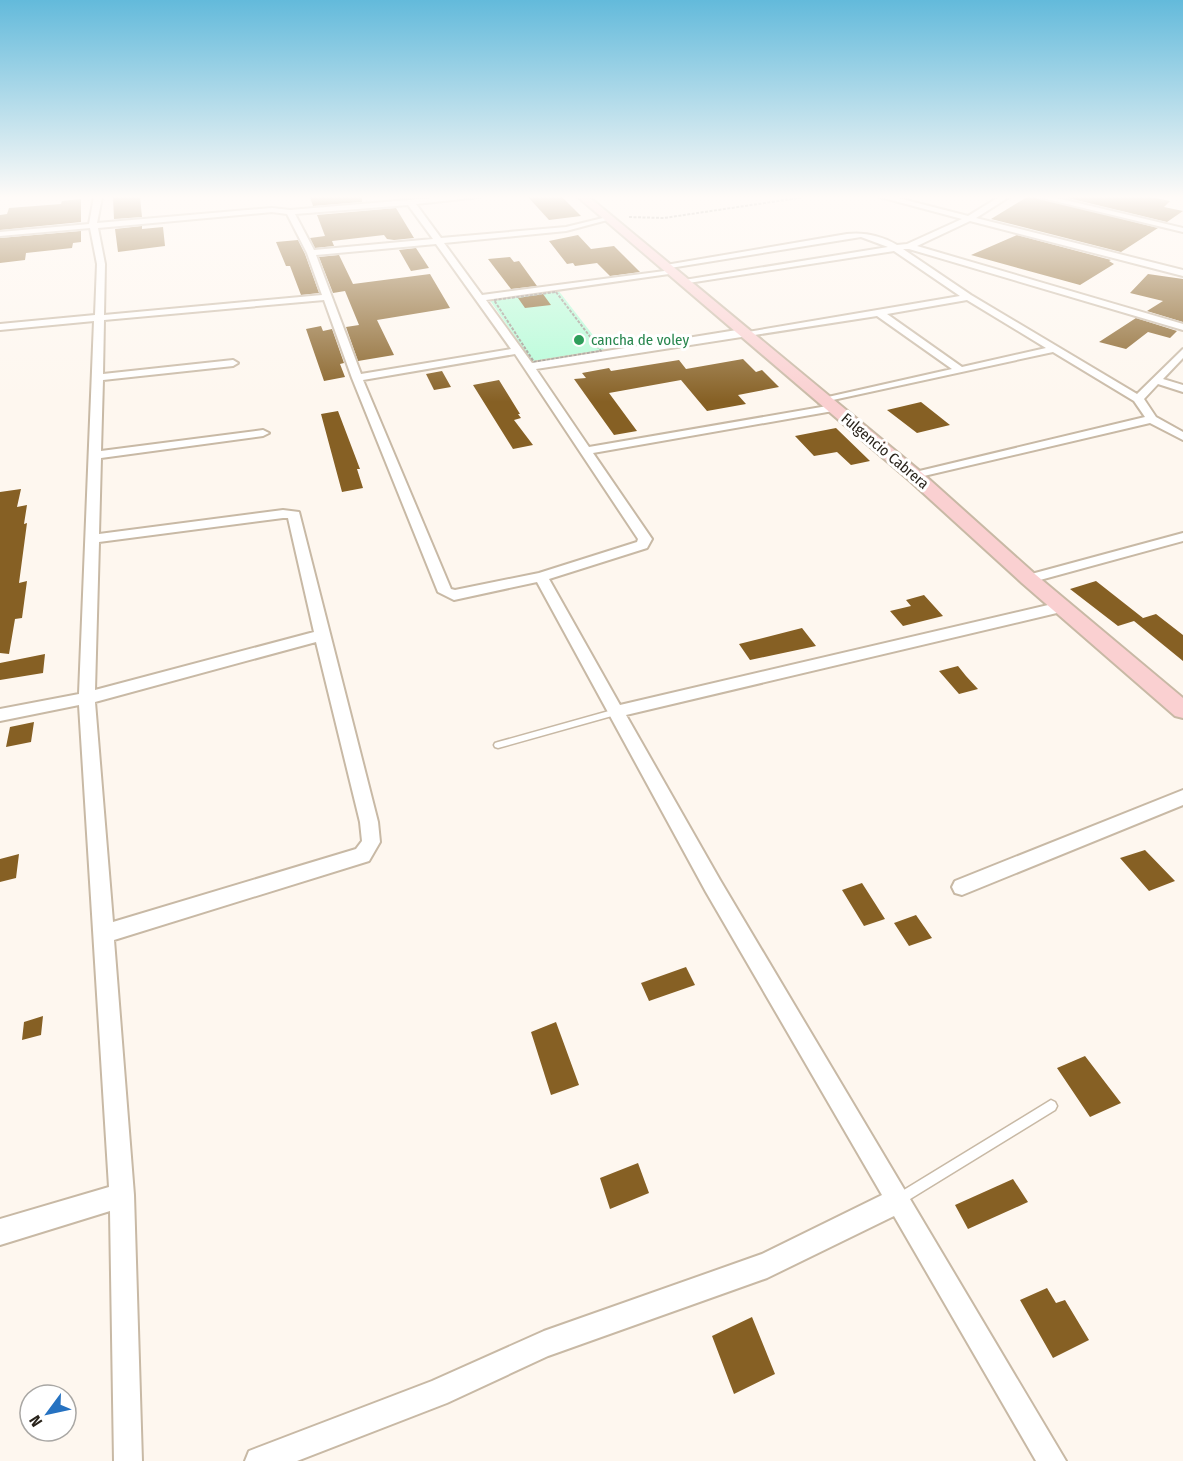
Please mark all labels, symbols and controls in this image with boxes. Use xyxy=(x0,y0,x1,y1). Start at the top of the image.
place label: cancha de voley xyxy=(591,331,689,349)
marker: cancha de voley xyxy=(572,333,586,347)
street label: Fulgencio Cabrera xyxy=(838,409,932,493)
north arrow xyxy=(18,1383,78,1443)
text: N xyxy=(25,1412,46,1430)

